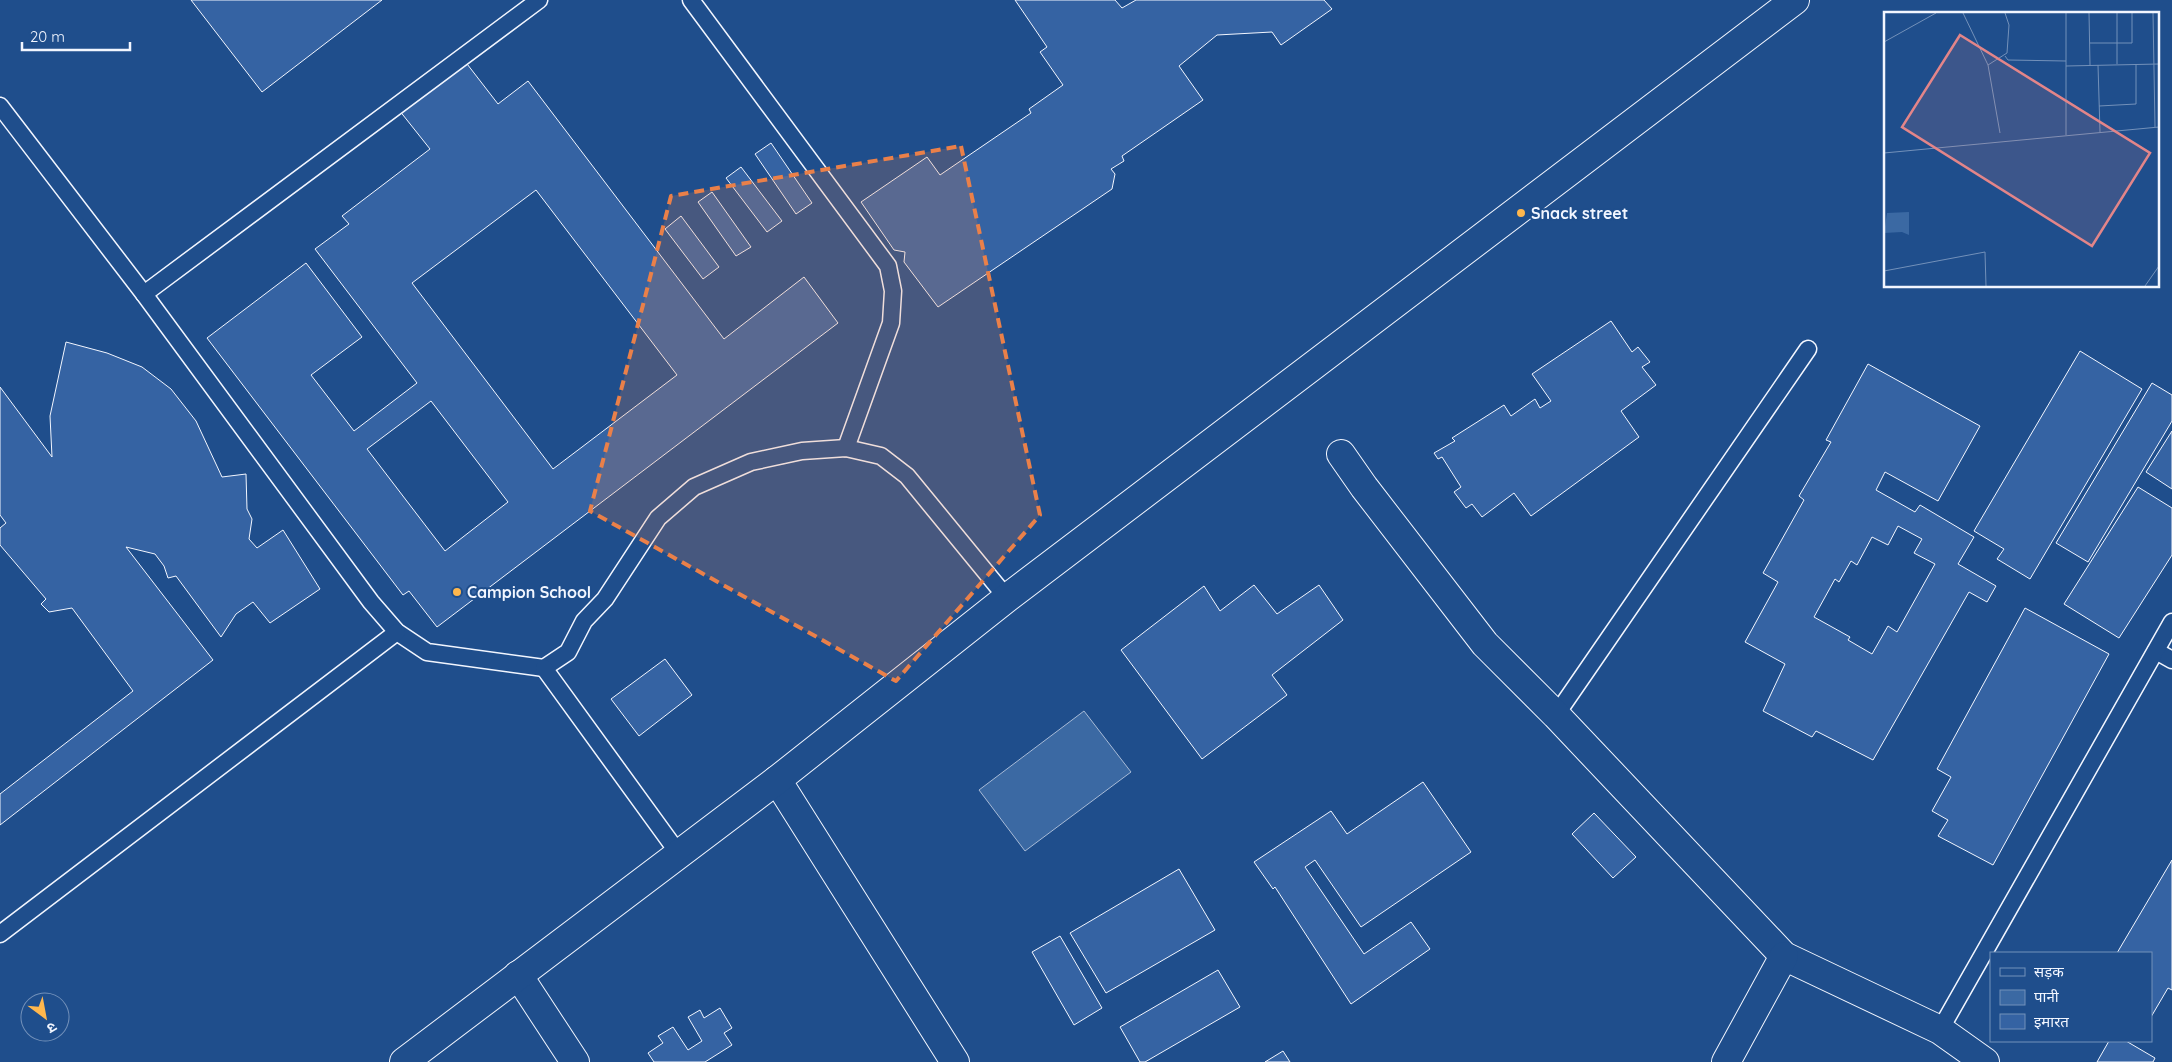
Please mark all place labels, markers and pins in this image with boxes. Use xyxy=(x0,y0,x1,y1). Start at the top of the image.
place label: Snack street xyxy=(1531,203,1628,223)
marker: Snack street xyxy=(1515,207,1527,219)
place label: Campion School xyxy=(467,582,591,602)
marker: Campion School xyxy=(451,586,463,598)

